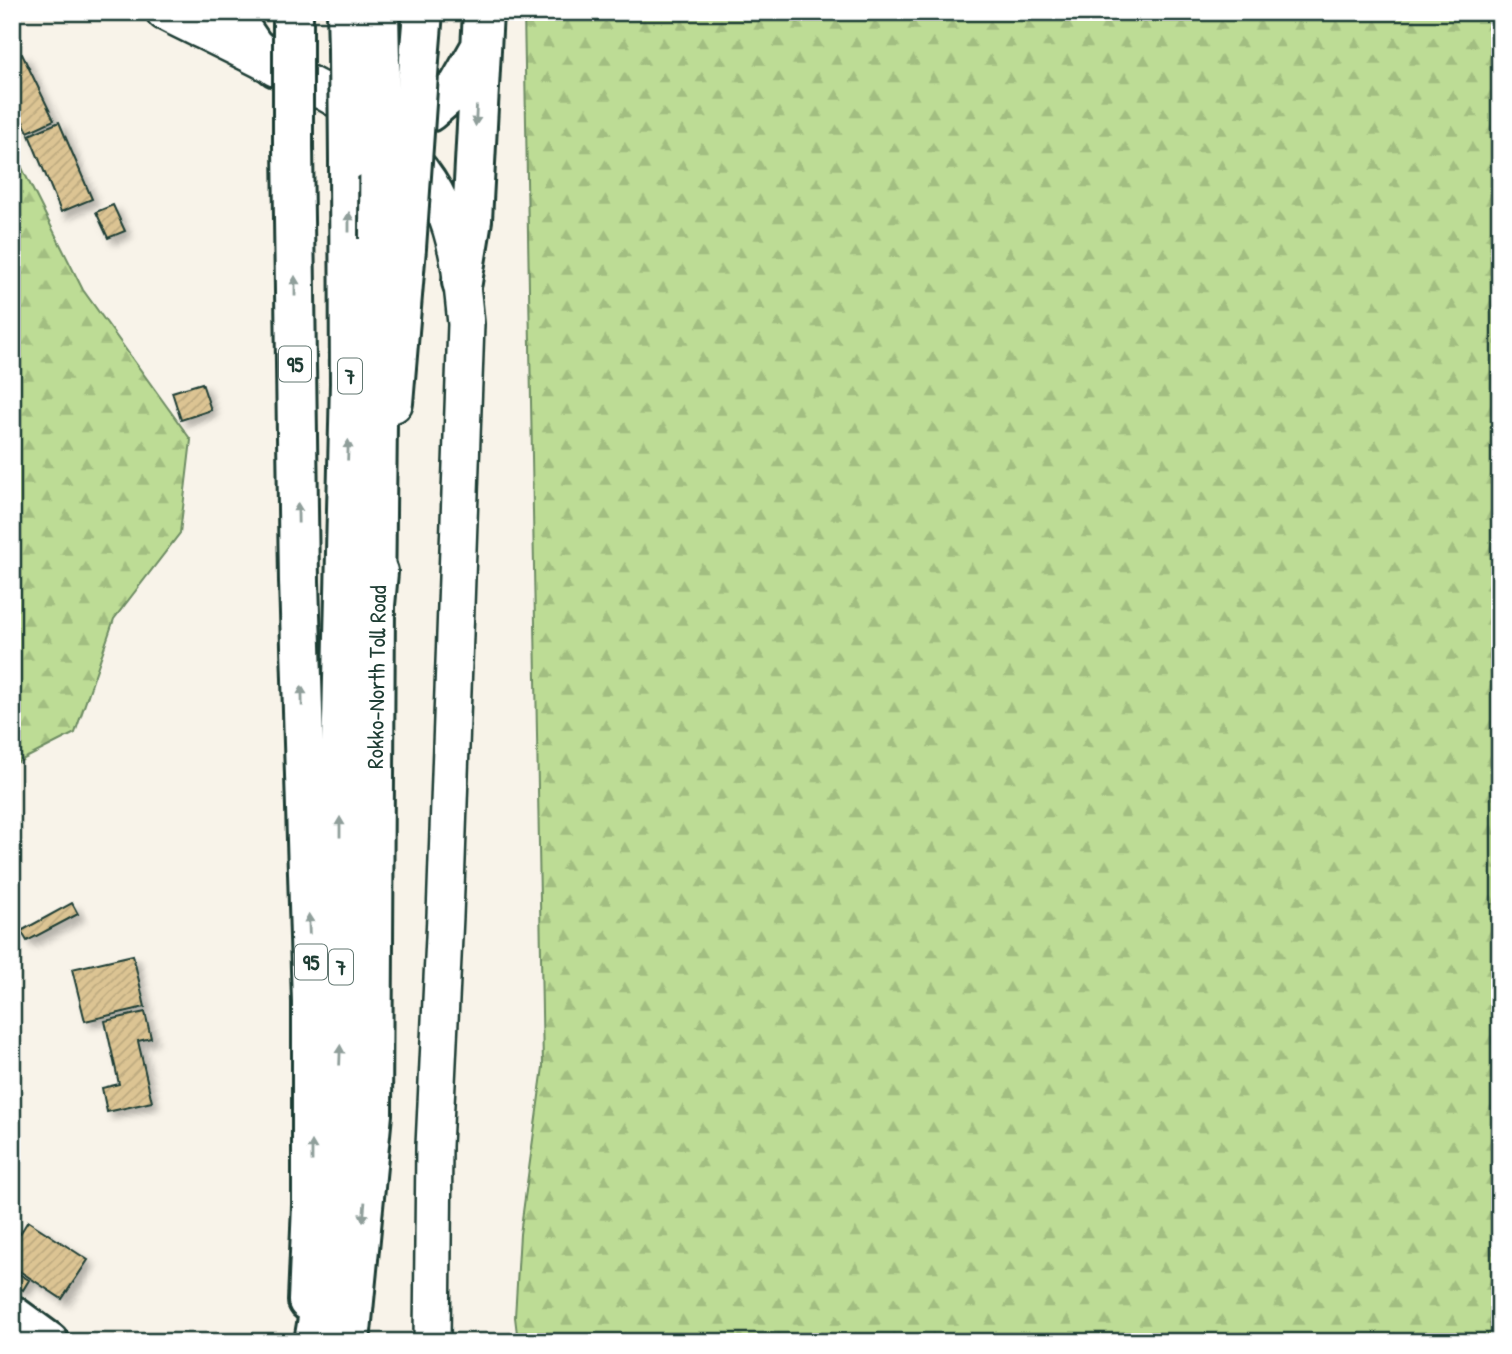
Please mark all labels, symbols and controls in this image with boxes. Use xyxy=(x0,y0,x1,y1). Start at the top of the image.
one-way arrow xyxy=(471,106,482,128)
one-way arrow xyxy=(343,211,355,233)
one-way arrow xyxy=(289,274,301,296)
road number: 95 xyxy=(279,346,311,382)
road number: 7 xyxy=(338,358,362,394)
one-way arrow xyxy=(343,438,354,460)
one-way arrow xyxy=(292,502,303,524)
street label: Rokko-North Toll Road xyxy=(359,585,393,769)
one-way arrow xyxy=(296,685,307,707)
one-way arrow xyxy=(334,816,346,838)
one-way arrow xyxy=(304,912,315,934)
road number: 95 xyxy=(295,944,327,979)
road number: 7 xyxy=(329,950,353,984)
one-way arrow xyxy=(334,1044,346,1066)
one-way arrow xyxy=(306,1140,318,1162)
one-way arrow xyxy=(358,1201,369,1223)

